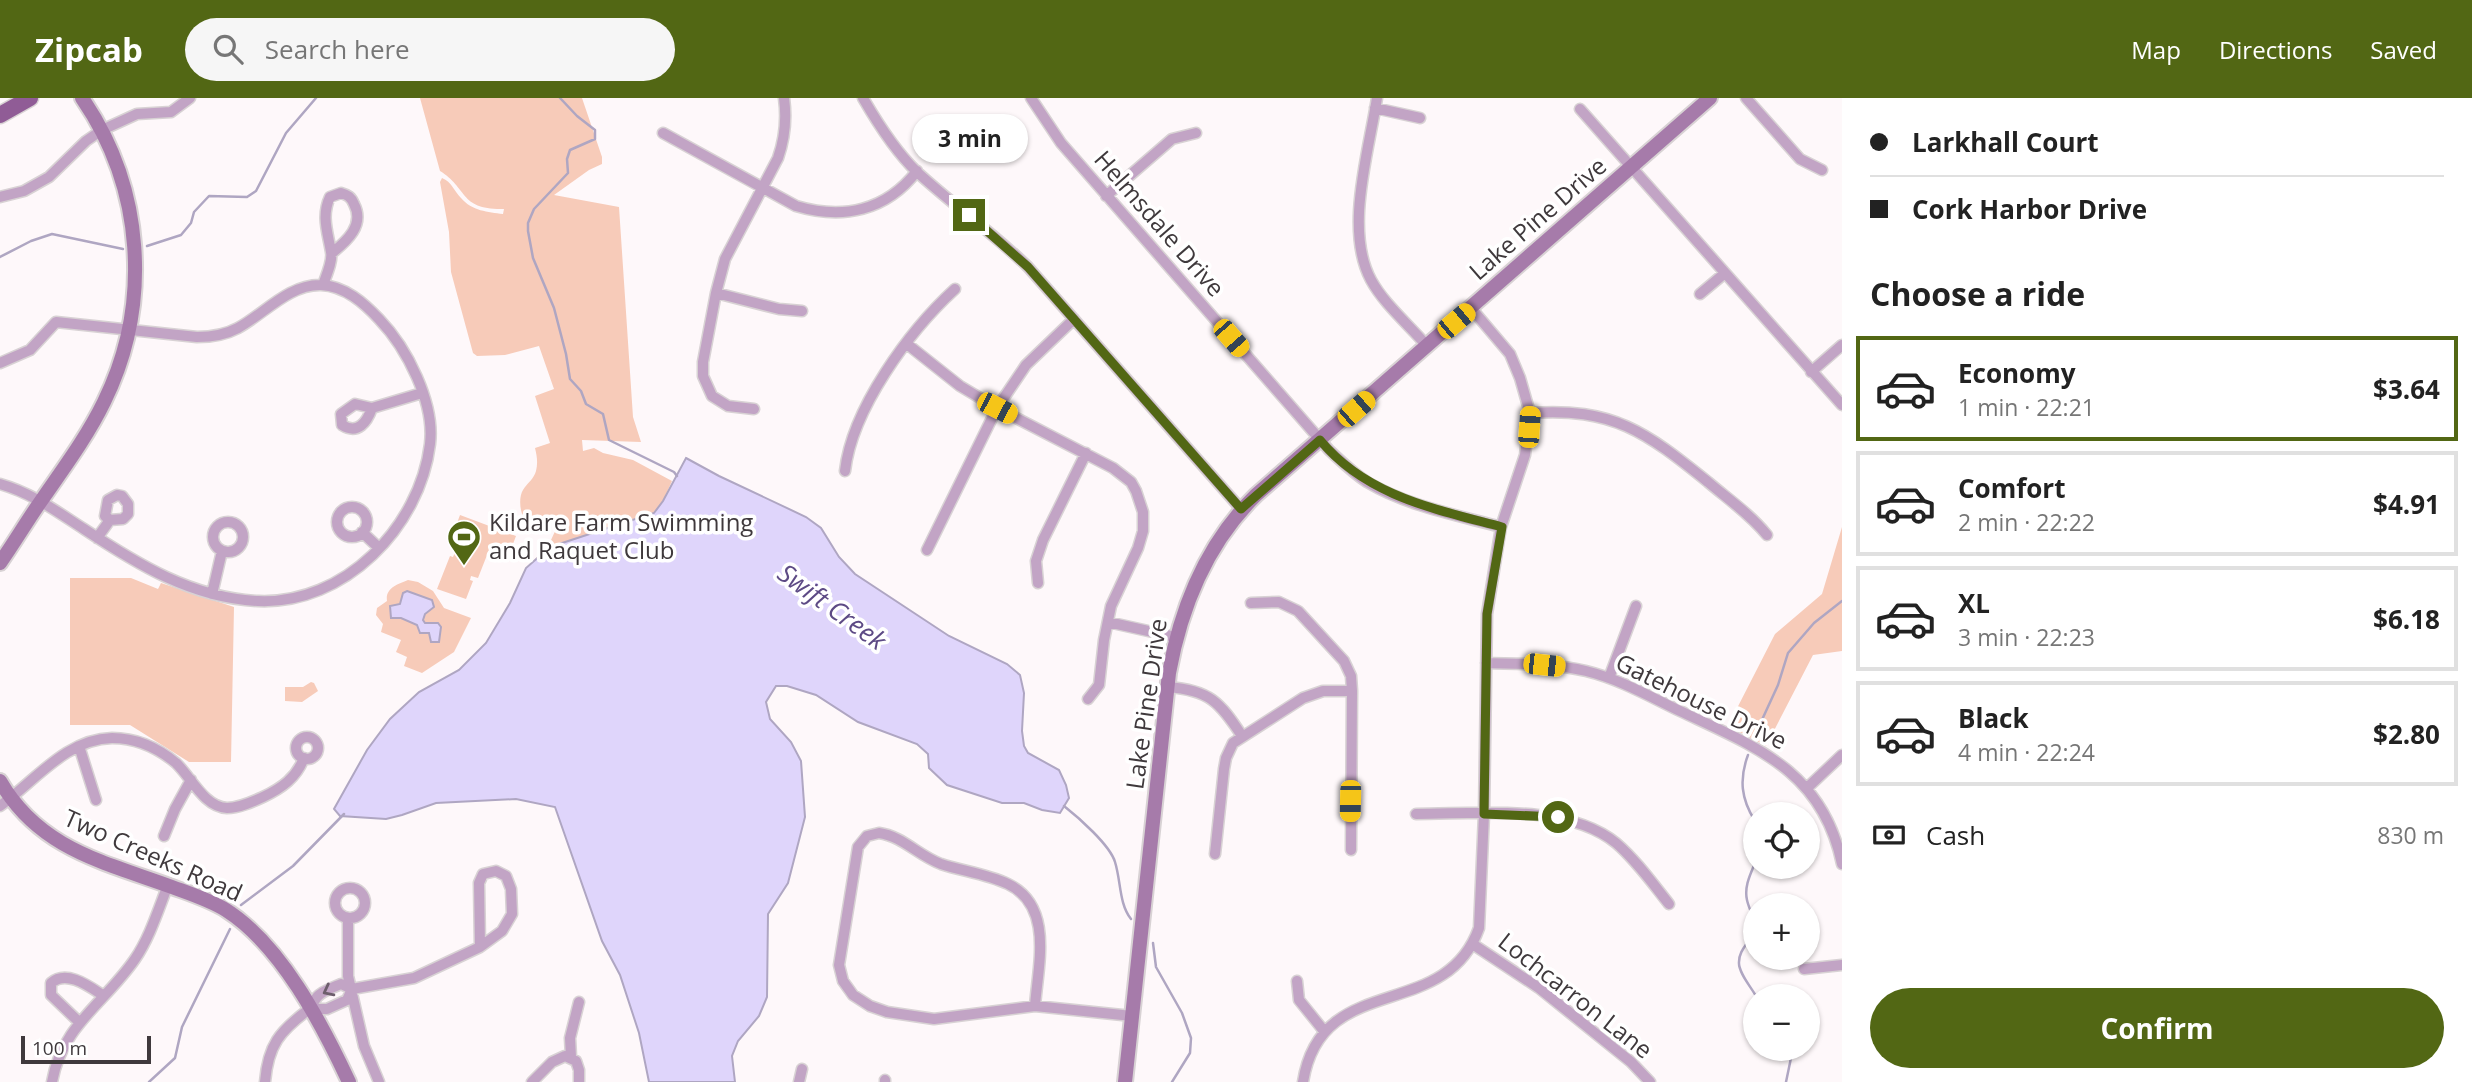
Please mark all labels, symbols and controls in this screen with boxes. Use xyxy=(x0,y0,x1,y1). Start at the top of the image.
search box xyxy=(185,18,675,81)
text: Zipcab xyxy=(35,27,143,72)
icon: search xyxy=(209,30,247,68)
text: Search here xyxy=(265,31,410,67)
text: Map xyxy=(2131,33,2181,66)
text: Directions xyxy=(2219,33,2332,66)
text: Saved xyxy=(2370,33,2437,66)
callout: 3 min xyxy=(911,114,1027,162)
text: 3 min xyxy=(938,122,1002,154)
text: Larkhall Court xyxy=(1912,124,2099,160)
street label: Helmsdale Drive xyxy=(1088,143,1233,303)
street label: Lake Pine Drive xyxy=(1461,149,1613,287)
text: Cork Harbor Drive xyxy=(1912,191,2147,227)
route end xyxy=(953,199,985,231)
text: Choose a ride xyxy=(1870,272,2085,315)
car xyxy=(1434,299,1479,343)
car xyxy=(1210,315,1253,361)
text: Economy xyxy=(1958,355,2076,391)
icon: car xyxy=(1874,357,1937,420)
text: $3.64 xyxy=(2373,371,2440,407)
car xyxy=(1334,387,1379,431)
car xyxy=(974,389,1021,427)
text: 1 min · 22:21 xyxy=(1958,391,2095,423)
car xyxy=(1518,405,1541,449)
text: Comfort xyxy=(1958,470,2065,506)
icon: car xyxy=(1874,472,1937,535)
text: $4.91 xyxy=(2373,486,2440,522)
place label: Kildare Farm Swimming and Raquet Club xyxy=(489,505,753,566)
text: 2 min · 22:22 xyxy=(1958,506,2095,538)
sports icon: Kildare Farm Swimming and Raquet Club xyxy=(445,518,483,567)
water label: Swift Creek xyxy=(771,555,895,658)
text: XL xyxy=(1958,585,1990,621)
icon: car xyxy=(1874,587,1937,650)
text: $6.18 xyxy=(2373,601,2440,637)
street label: Lake Pine Drive xyxy=(1117,616,1174,791)
text: 3 min · 22:23 xyxy=(1958,621,2095,653)
street label: Gatehouse Drive xyxy=(1611,645,1793,756)
car xyxy=(1523,652,1566,678)
text: Black xyxy=(1958,700,2029,736)
icon: car xyxy=(1874,702,1937,765)
text: $2.80 xyxy=(2373,716,2440,752)
text: 4 min · 22:24 xyxy=(1958,736,2095,768)
car xyxy=(1340,780,1361,822)
street label: Two Creeks Road xyxy=(59,801,248,909)
route start xyxy=(1542,801,1574,833)
map controls xyxy=(1743,802,1820,1061)
button: locate xyxy=(1743,802,1820,879)
icon: cash xyxy=(1870,816,1908,854)
text: Cash xyxy=(1926,817,1985,853)
text: 830 m xyxy=(2377,819,2444,851)
button: + xyxy=(1743,893,1820,970)
street label: Lochcarron Lane xyxy=(1492,924,1660,1065)
one-way arrow xyxy=(323,982,335,996)
button: − xyxy=(1743,984,1820,1061)
button: Confirm xyxy=(1870,988,2444,1068)
scale bar xyxy=(21,1033,150,1065)
text: 100 m xyxy=(32,1035,87,1061)

